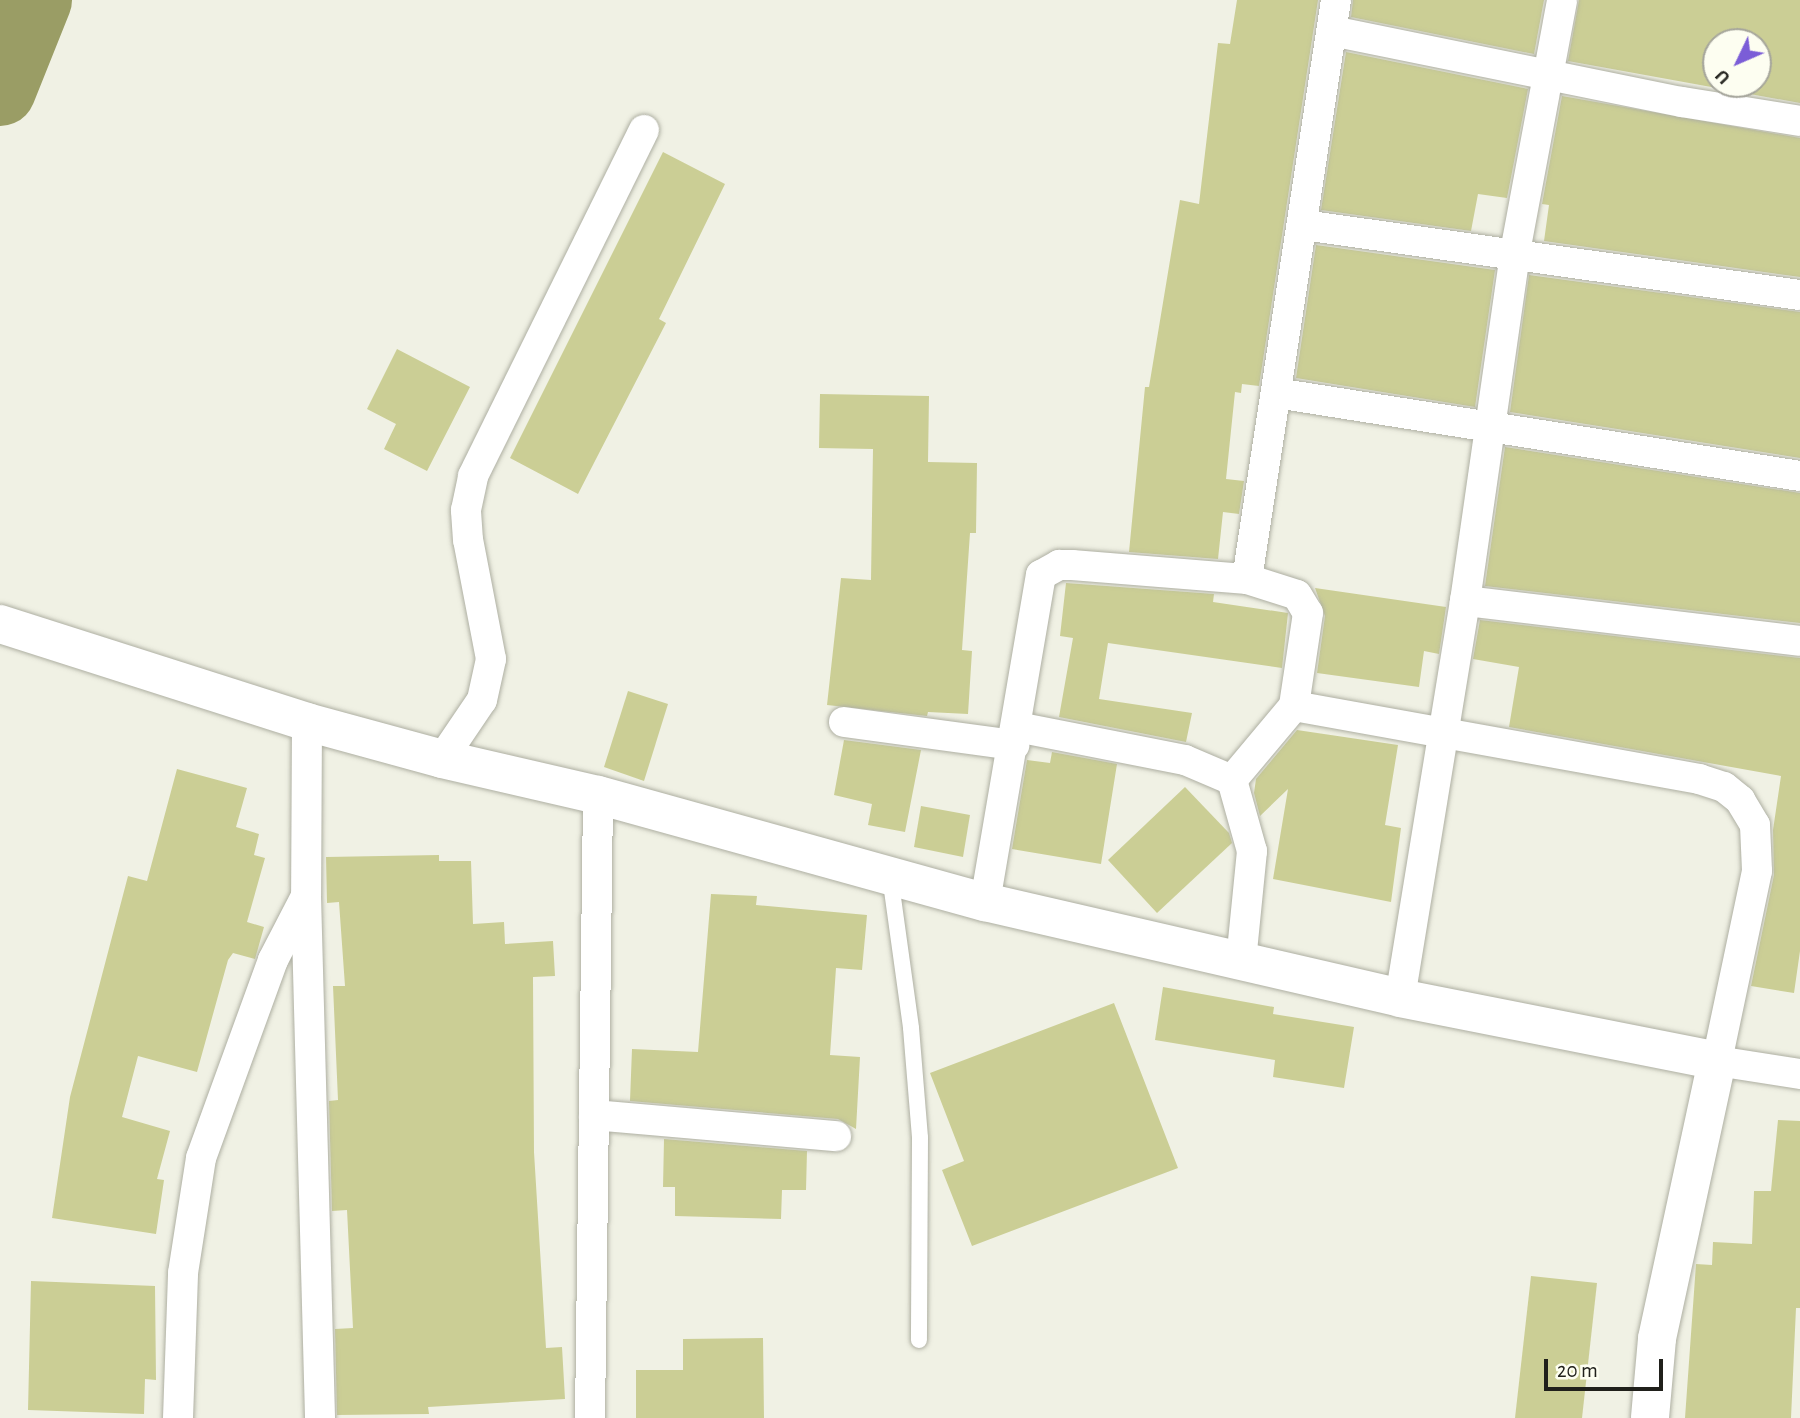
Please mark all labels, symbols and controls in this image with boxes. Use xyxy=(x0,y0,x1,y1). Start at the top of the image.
north arrow xyxy=(1702,28,1772,98)
text: U xyxy=(1712,66,1734,88)
scale bar xyxy=(1548,1344,1667,1388)
text: 20 m xyxy=(1557,1360,1598,1381)

